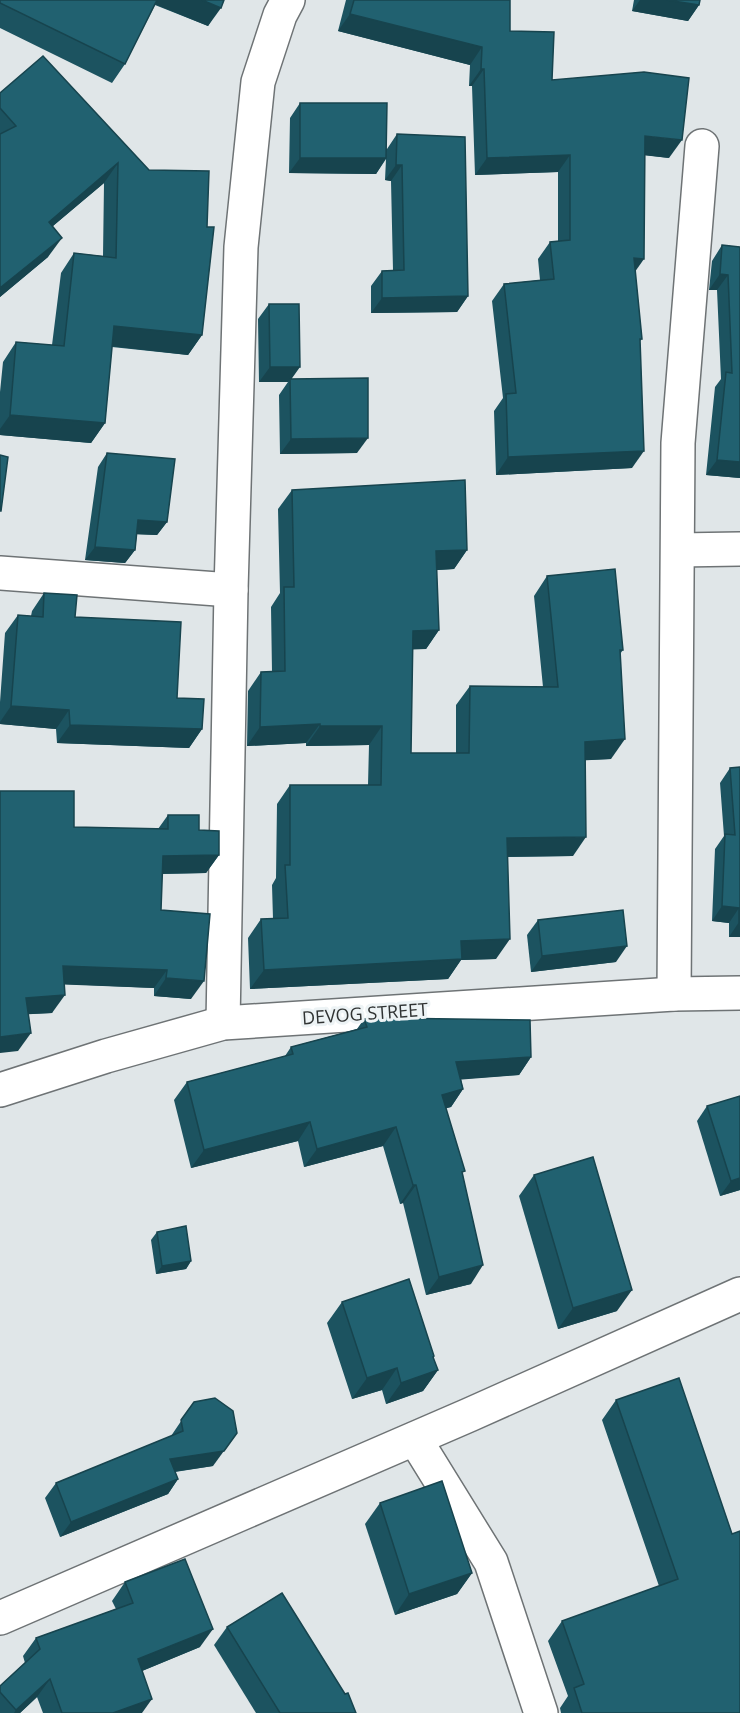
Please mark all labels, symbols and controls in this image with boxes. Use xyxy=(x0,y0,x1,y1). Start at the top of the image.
street label: DEVOG STREET xyxy=(301,997,429,1029)

